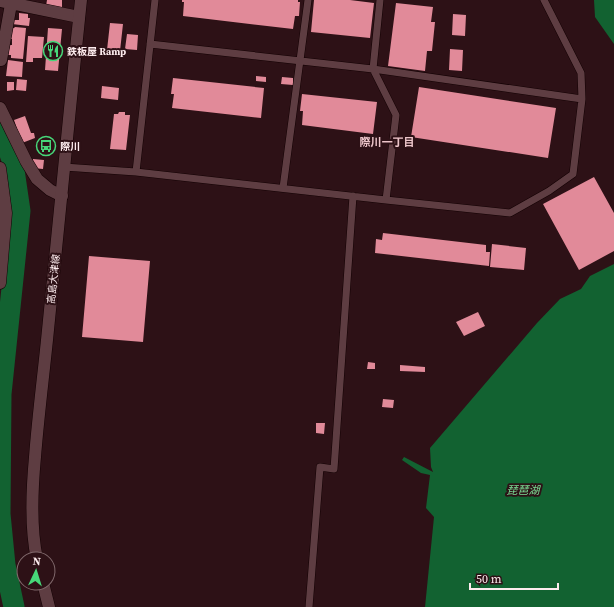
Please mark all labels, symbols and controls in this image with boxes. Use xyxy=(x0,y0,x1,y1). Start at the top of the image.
restaurant icon: 鉄板屋 Ramp xyxy=(42,40,64,62)
place label: 鉄板屋 Ramp xyxy=(67,45,126,58)
bus stop icon: 際川 xyxy=(35,135,57,157)
district label: 際川一丁目 xyxy=(360,135,415,150)
place label: 際川 xyxy=(60,140,80,153)
street label: 高島大津線 xyxy=(44,254,63,305)
water label: 琵琶湖 xyxy=(507,483,541,498)
north arrow xyxy=(16,551,56,591)
text: N xyxy=(32,554,41,569)
scale bar xyxy=(470,565,558,591)
text: 50 m xyxy=(476,571,502,587)

